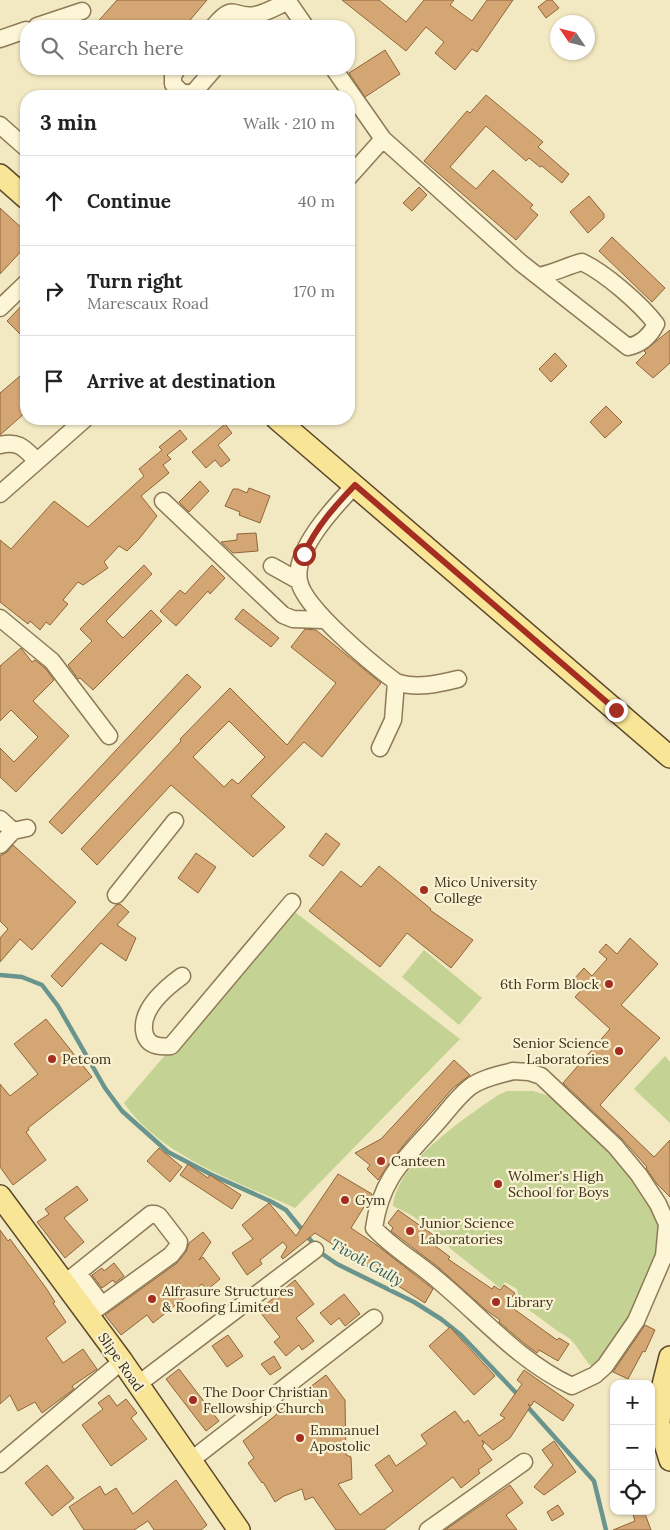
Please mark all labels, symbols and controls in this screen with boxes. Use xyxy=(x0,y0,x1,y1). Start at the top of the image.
north arrow xyxy=(550,15,595,60)
search box xyxy=(20,20,355,75)
icon: search xyxy=(38,34,66,62)
text: Search here xyxy=(78,36,184,60)
text: 3 min xyxy=(40,109,97,136)
text: Walk · 210 m xyxy=(243,113,335,133)
icon: ahead xyxy=(40,187,68,215)
text: Continue xyxy=(87,189,171,213)
text: 40 m xyxy=(298,191,335,211)
text: Turn right xyxy=(87,269,183,293)
icon: right xyxy=(40,277,68,305)
text: 170 m xyxy=(293,281,335,301)
text: Marescaux Road xyxy=(87,293,209,313)
icon: arrive xyxy=(40,367,68,395)
text: Arrive at destination xyxy=(87,369,276,393)
route start xyxy=(293,543,316,566)
route end xyxy=(605,699,628,722)
place label: Mico University College xyxy=(434,873,538,907)
marker: Mico University College xyxy=(418,884,430,896)
place label: 6th Form Block xyxy=(500,975,599,993)
marker: 6th Form Block xyxy=(603,978,615,990)
place label: Senior Science Laboratories xyxy=(513,1034,609,1068)
marker: Senior Science Laboratories xyxy=(613,1045,625,1057)
place label: Petcom xyxy=(62,1050,112,1068)
marker: Petcom xyxy=(46,1053,58,1065)
place label: Canteen xyxy=(391,1152,446,1170)
marker: Canteen xyxy=(375,1155,387,1167)
place label: Wolmer's High School for Boys xyxy=(508,1167,609,1201)
marker: Wolmer's High School for Boys xyxy=(492,1178,504,1190)
place label: Gym xyxy=(355,1191,386,1209)
marker: Gym xyxy=(339,1194,351,1206)
place label: Junior Science Laboratories xyxy=(419,1214,515,1248)
marker: Junior Science Laboratories xyxy=(404,1225,416,1237)
water label: Tivoli Gully xyxy=(327,1234,407,1290)
place label: Alfrasure Structures & Roofing Limited xyxy=(161,1282,293,1316)
marker: Alfrasure Structures & Roofing Limited xyxy=(146,1293,158,1305)
place label: Library xyxy=(506,1293,554,1311)
marker: Library xyxy=(490,1296,502,1308)
street label: Slipe Road xyxy=(94,1329,148,1395)
map controls xyxy=(610,1380,655,1515)
button: + xyxy=(610,1380,655,1425)
place label: The Door Christian Fellowship Church xyxy=(203,1383,328,1417)
marker: The Door Christian Fellowship Church xyxy=(187,1394,199,1406)
place label: Emmanuel Apostolic xyxy=(309,1421,379,1455)
button: − xyxy=(610,1425,655,1470)
marker: Emmanuel Apostolic xyxy=(294,1432,306,1444)
button: locate xyxy=(610,1470,655,1515)

